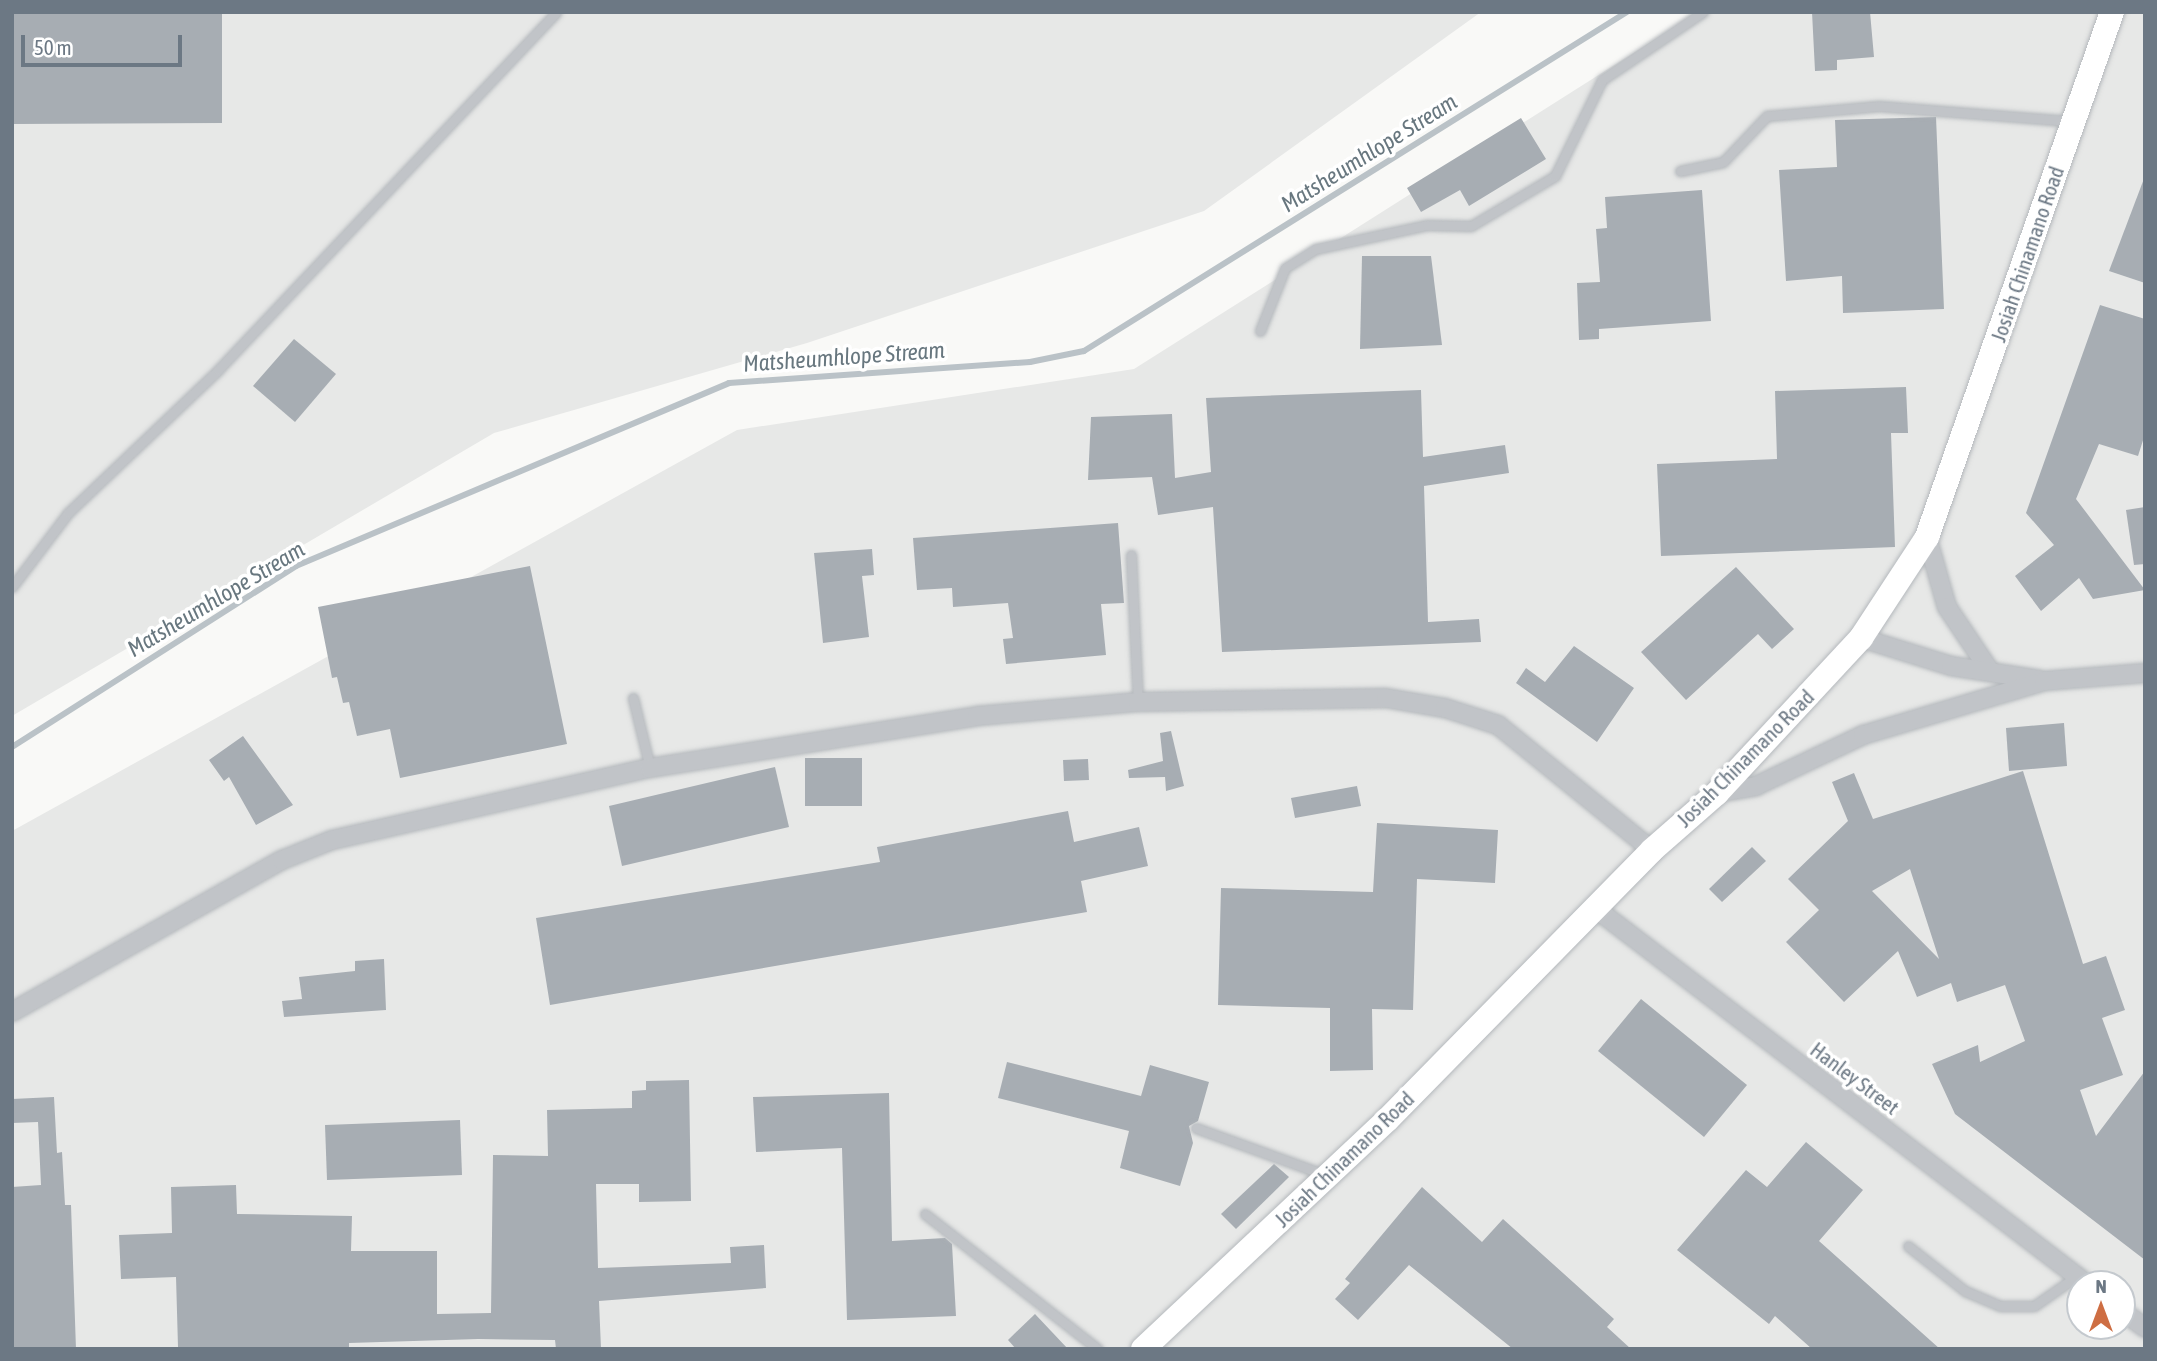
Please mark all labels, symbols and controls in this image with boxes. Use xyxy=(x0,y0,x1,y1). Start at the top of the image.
scale bar xyxy=(24,21,186,65)
text: 50 m xyxy=(34,35,72,59)
water label: Matsheumhlope Stream xyxy=(1276,88,1462,218)
street label: Josiah Chinamano Road xyxy=(1985,163,2069,345)
water label: Matsheumhlope Stream xyxy=(742,336,946,378)
water label: Matsheumhlope Stream xyxy=(122,535,310,663)
street label: Josiah Chinamano Road xyxy=(1671,684,1819,832)
street label: Hanley Street xyxy=(1806,1037,1904,1119)
street label: Josiah Chinamano Road xyxy=(1269,1086,1419,1232)
north arrow xyxy=(2066,1270,2136,1340)
text: N xyxy=(2095,1275,2107,1297)

